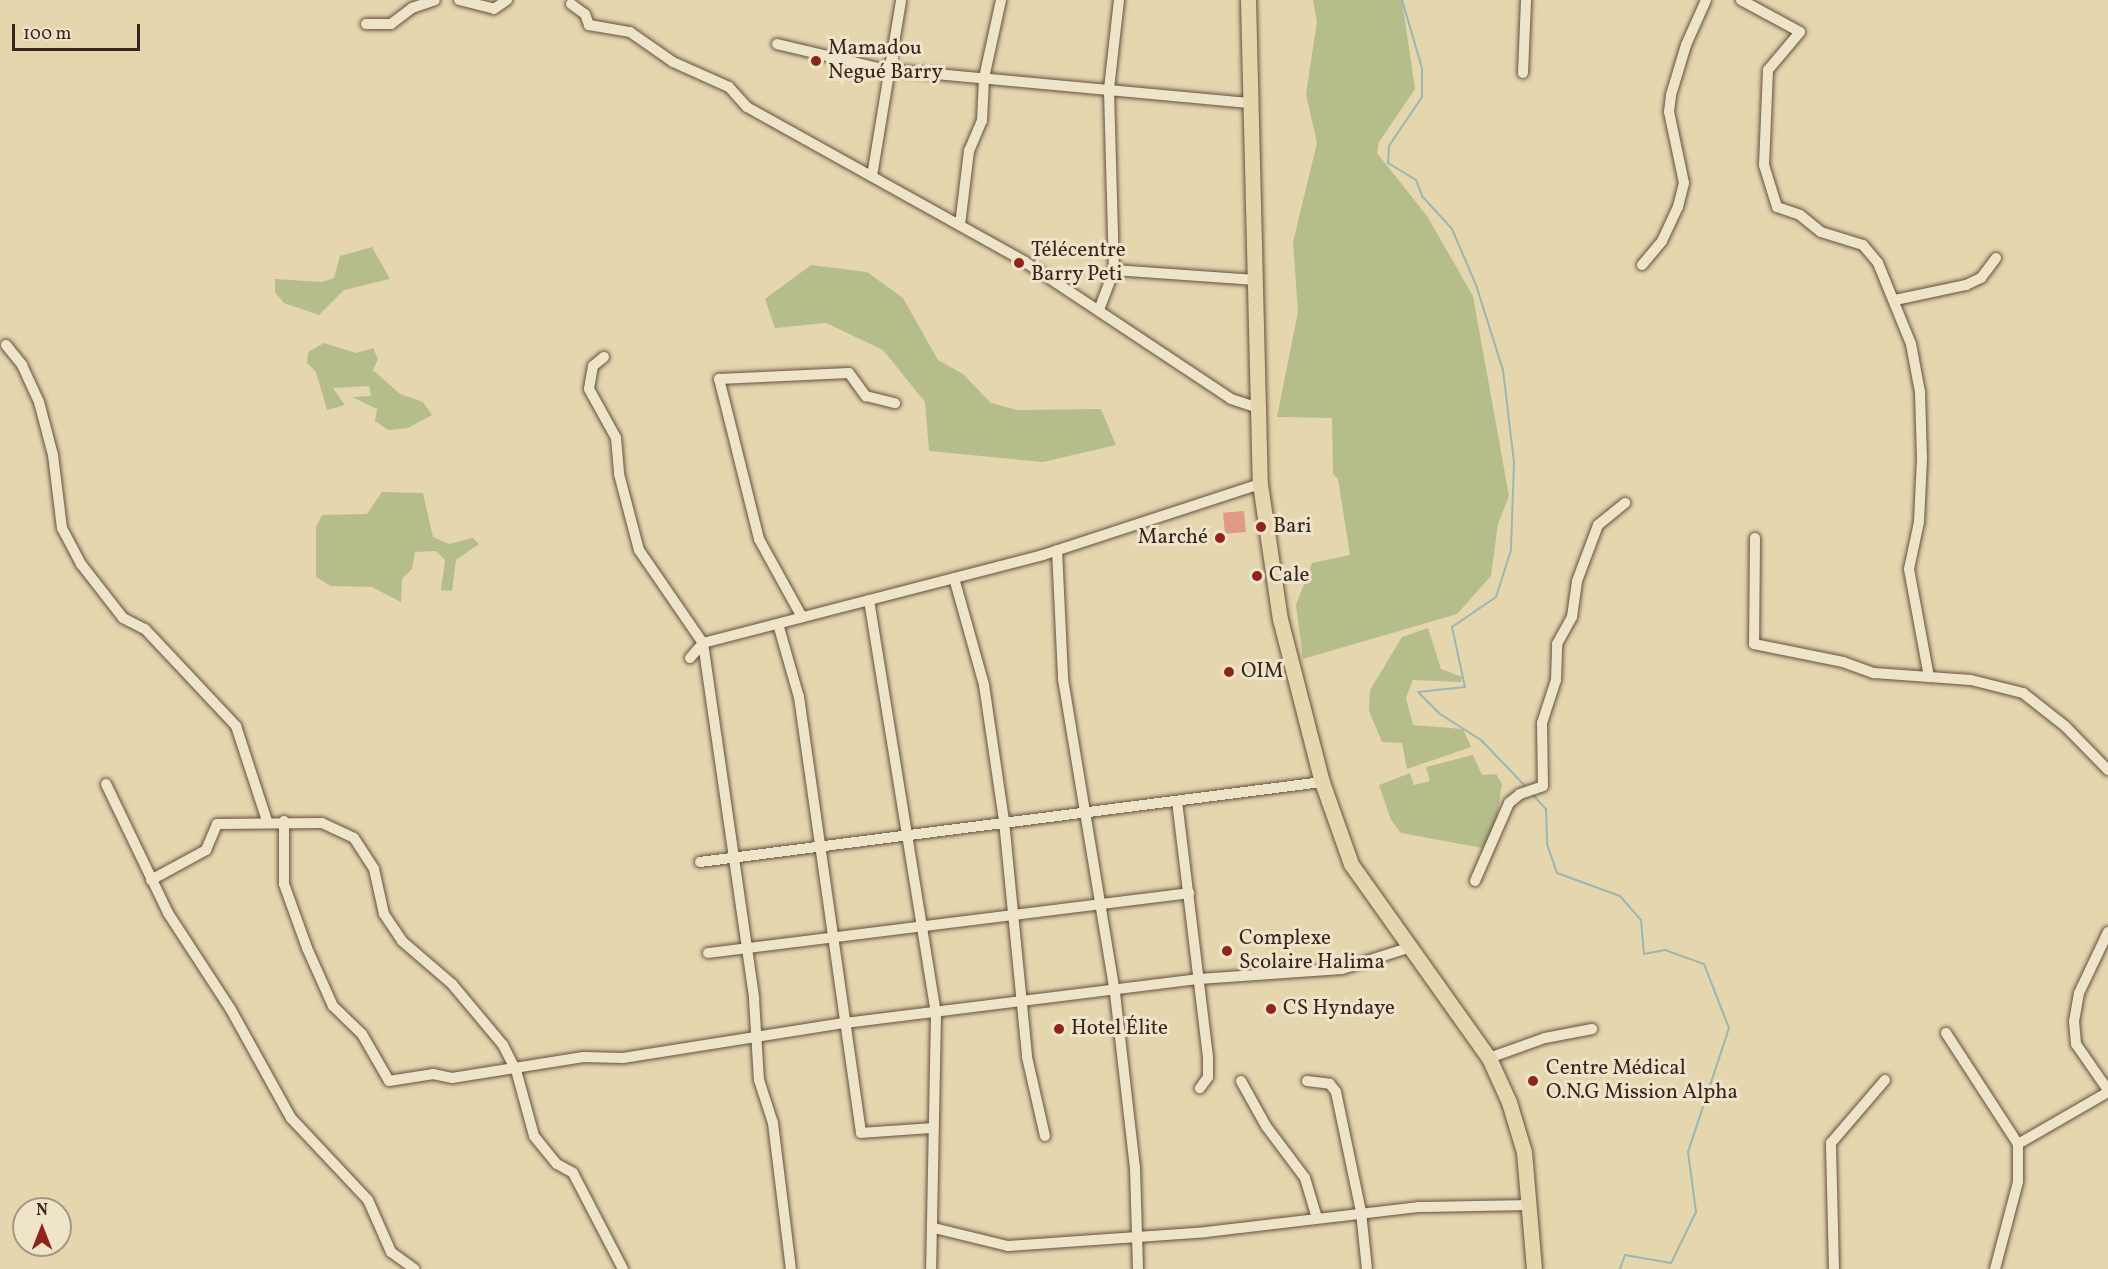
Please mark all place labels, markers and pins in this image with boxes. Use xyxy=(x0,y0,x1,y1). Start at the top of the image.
place label: Mamadou Negué Barry xyxy=(828,36,943,86)
marker: Mamadou Negué Barry xyxy=(809,54,823,68)
place label: Télécentre Barry Peti xyxy=(1031,238,1126,288)
marker: Télécentre Barry Peti xyxy=(1012,256,1026,270)
place label: Bari xyxy=(1273,514,1312,540)
marker: Bari xyxy=(1254,520,1268,534)
place label: Marché xyxy=(1138,525,1208,551)
marker: Marché xyxy=(1213,531,1227,545)
place label: Cale xyxy=(1269,563,1309,589)
marker: Cale xyxy=(1250,569,1264,583)
place label: OIM xyxy=(1241,659,1283,685)
marker: OIM xyxy=(1222,665,1236,679)
place label: Complexe Scolaire Halima xyxy=(1239,926,1385,976)
marker: Complexe Scolaire Halima xyxy=(1220,944,1234,958)
place label: CS Hyndaye xyxy=(1283,996,1395,1022)
marker: CS Hyndaye xyxy=(1264,1002,1278,1016)
place label: Hotel Élite xyxy=(1071,1016,1168,1042)
marker: Hotel Élite xyxy=(1052,1022,1066,1036)
place label: Centre Médical O.N.G Mission Alpha xyxy=(1546,1056,1738,1106)
marker: Centre Médical O.N.G Mission Alpha xyxy=(1524,1072,1542,1090)

